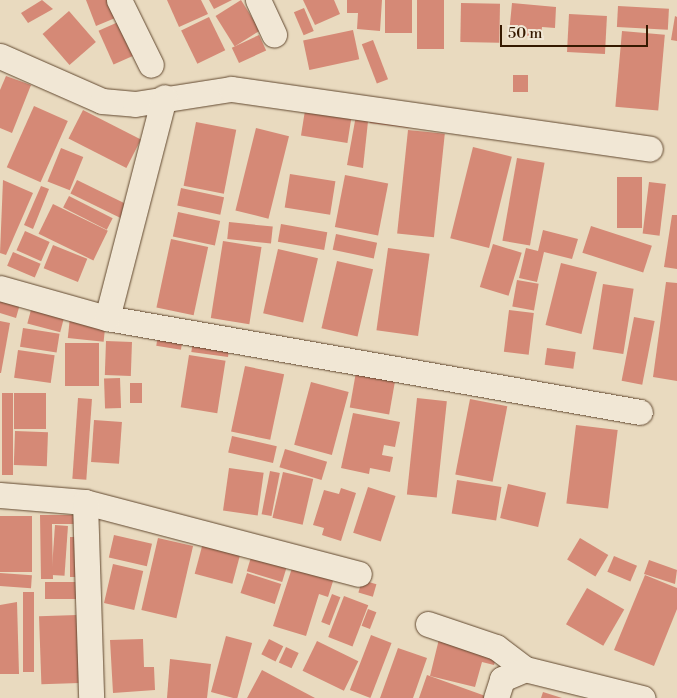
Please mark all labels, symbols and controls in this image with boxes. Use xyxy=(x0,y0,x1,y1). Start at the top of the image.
scale bar xyxy=(502,15,650,47)
text: 50 m xyxy=(508,24,542,43)

